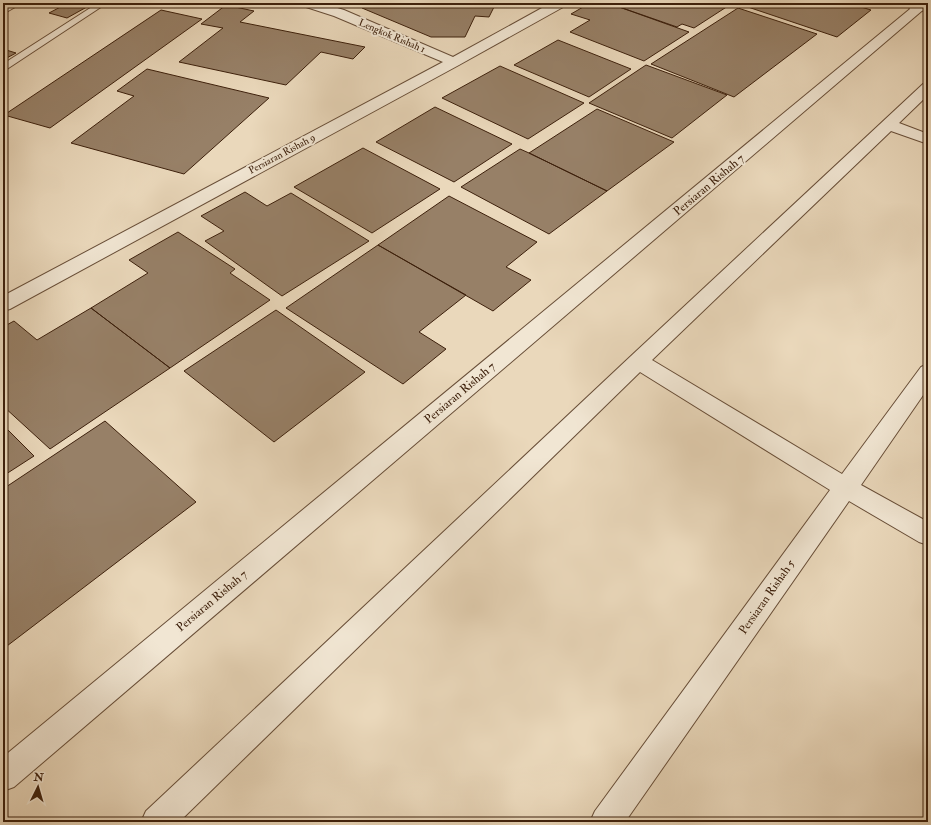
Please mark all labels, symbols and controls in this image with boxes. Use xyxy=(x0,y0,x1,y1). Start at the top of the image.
street label: Lengkok Rishah 1 xyxy=(357,17,428,56)
street label: Persiaran Rishah 9 xyxy=(247,131,317,177)
street label: Persiaran Rishah 7 xyxy=(670,151,748,219)
street label: Persiaran Rishah 7 xyxy=(421,359,499,427)
street label: Persiaran Rishah 5 xyxy=(736,556,799,637)
street label: Persiaran Rishah 7 xyxy=(173,567,251,635)
north arrow xyxy=(18,767,58,807)
text: N xyxy=(32,771,45,785)

